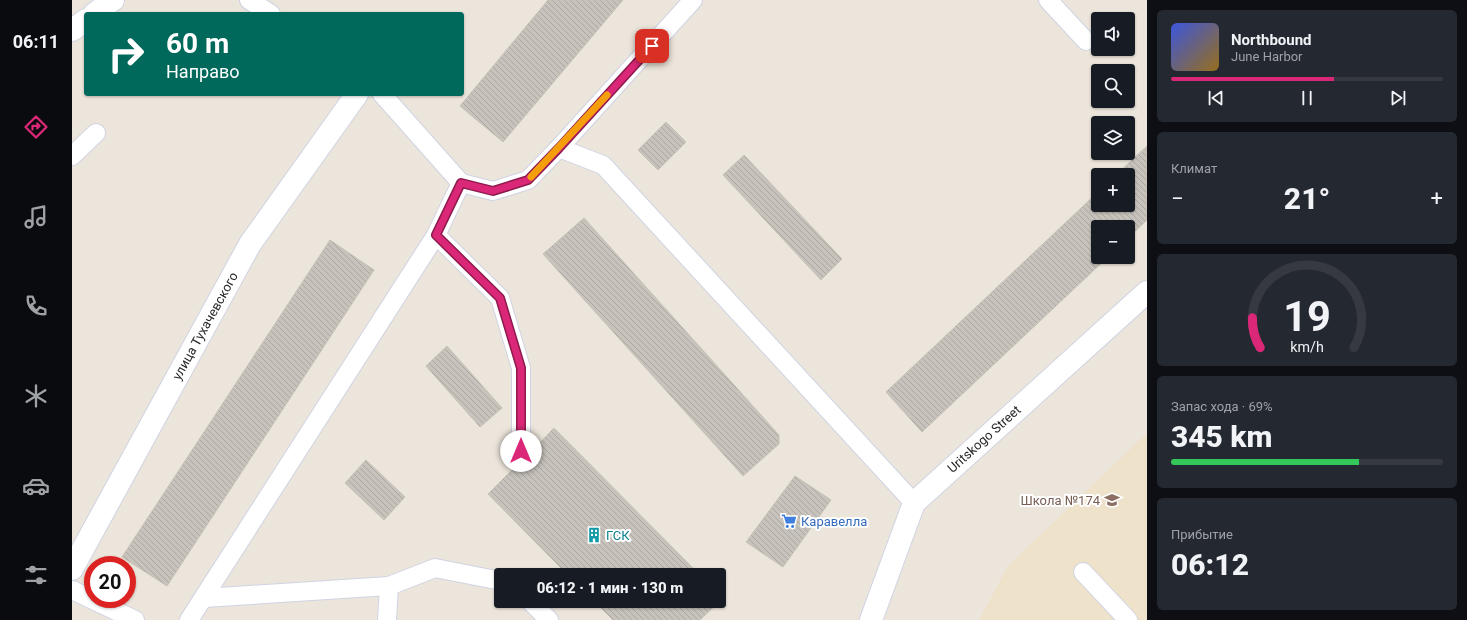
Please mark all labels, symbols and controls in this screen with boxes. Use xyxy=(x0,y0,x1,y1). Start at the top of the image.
map controls xyxy=(1091,12,1135,264)
button: sound xyxy=(1091,12,1135,56)
text: 60 m xyxy=(166,27,229,60)
icon: right xyxy=(100,28,152,80)
pin xyxy=(635,29,669,63)
text: 06:11 xyxy=(13,31,59,52)
text: Northbound xyxy=(1231,31,1312,49)
icon: arrive xyxy=(641,35,663,57)
text: June Harbor xyxy=(1231,49,1303,64)
text: Направо xyxy=(166,61,239,82)
button: search xyxy=(1091,64,1135,108)
icon: previous xyxy=(1205,87,1227,109)
icon: pause xyxy=(1296,87,1318,109)
icon: next xyxy=(1387,87,1409,109)
icon: directions xyxy=(22,113,50,141)
button: layers xyxy=(1091,116,1135,160)
text: Климат xyxy=(1171,161,1217,176)
button: + xyxy=(1091,168,1135,212)
text: 21° xyxy=(1284,181,1330,216)
text: − xyxy=(1171,186,1184,211)
text: + xyxy=(1431,186,1443,211)
icon: music xyxy=(22,203,50,231)
button: − xyxy=(1091,220,1135,264)
street label: улица Тухачевского xyxy=(169,269,241,383)
icon: phone xyxy=(22,292,50,320)
text: 19 xyxy=(1283,292,1331,341)
text: km/h xyxy=(1290,339,1324,355)
icon: climate xyxy=(22,382,50,410)
text: Запас хода · 69% xyxy=(1171,399,1273,414)
street label: Uritskogo Street xyxy=(944,402,1024,476)
text: 345 km xyxy=(1171,419,1273,454)
position arrow xyxy=(500,430,542,472)
icon: car xyxy=(22,472,50,500)
school or university icon: Школа №174 xyxy=(1103,491,1121,509)
place label: Школа №174 xyxy=(1020,493,1101,508)
supermarket icon: Каравелла xyxy=(780,512,798,530)
place label: Каравелла xyxy=(801,514,867,529)
building icon: ГСК xyxy=(585,526,603,544)
text: Прибытие xyxy=(1171,527,1233,542)
place label: ГСК xyxy=(606,528,630,543)
text: 06:12 xyxy=(1171,547,1249,582)
speed limit sign: 20 xyxy=(84,556,136,608)
icon: filters xyxy=(22,561,50,589)
text: 06:12 · 1 мин · 130 m xyxy=(537,579,683,597)

